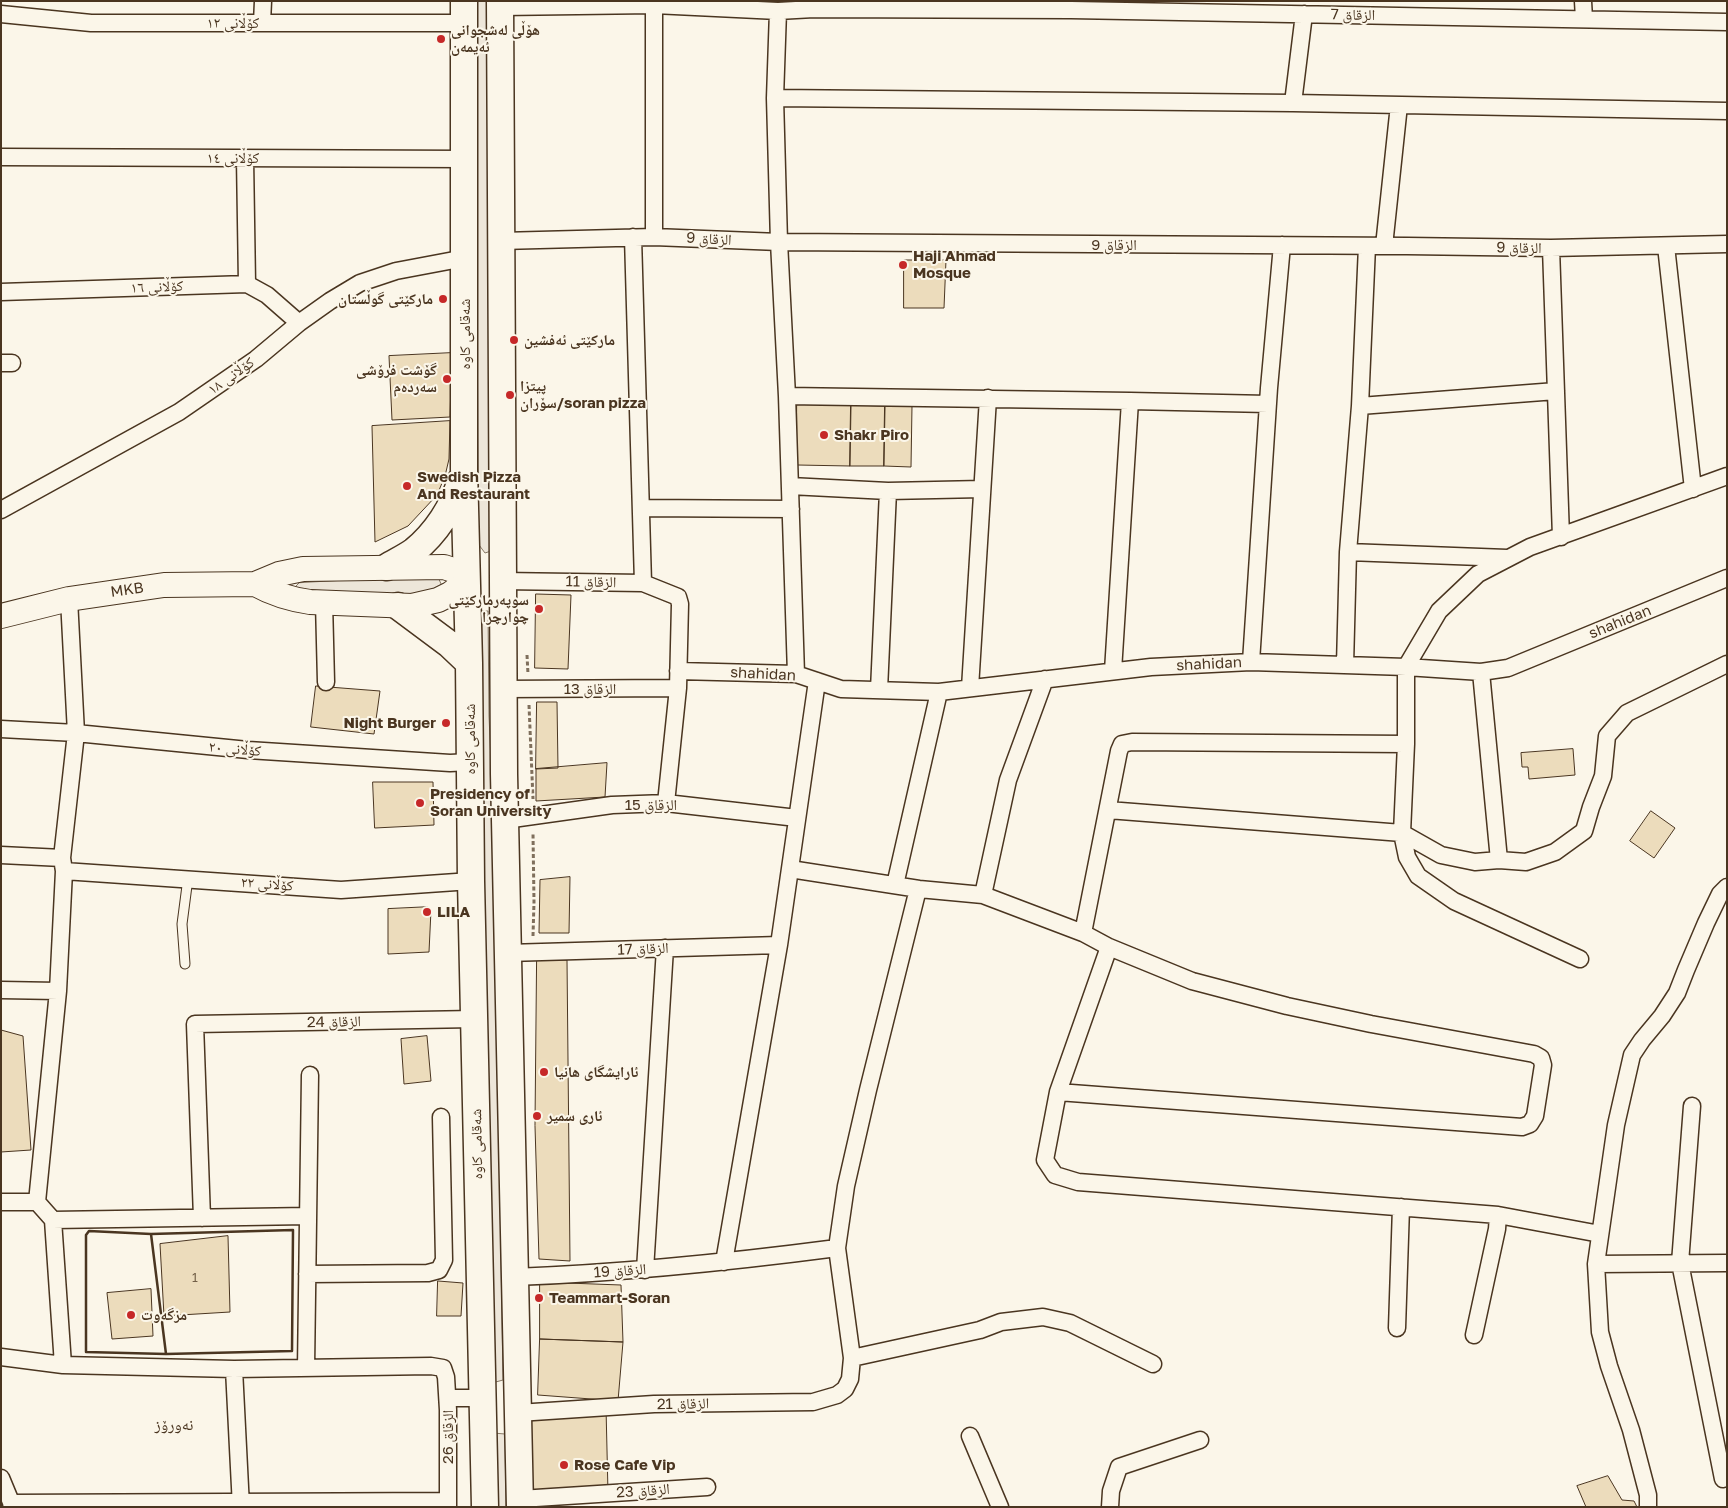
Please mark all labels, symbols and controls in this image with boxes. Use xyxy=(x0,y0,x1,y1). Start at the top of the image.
street label: الزقاق 7 xyxy=(1331,6,1375,24)
street label: کۆڵانی ١٢ xyxy=(207,14,259,32)
place label: هۆڵی لەشجوانی ئەیمەن xyxy=(451,21,540,56)
marker: هۆڵی لەشجوانی ئەیمەن xyxy=(435,33,447,45)
street label: کۆڵانی ١٤ xyxy=(207,149,259,167)
street label: الزقاق 9 xyxy=(686,229,732,249)
street label: الزقاق 9 xyxy=(1091,236,1137,254)
street label: الزقاق 9 xyxy=(1496,239,1542,257)
place label: Haji Ahmad Mosque xyxy=(913,247,996,282)
marker: Haji Ahmad Mosque xyxy=(897,259,909,271)
street label: کۆڵانی ١٦ xyxy=(130,277,184,297)
place label: مارکێتی گوڵستان xyxy=(338,290,433,308)
marker: مارکێتی گوڵستان xyxy=(437,293,449,305)
street label: شەقامی کاوە xyxy=(456,299,474,369)
place label: مارکێتی ئەفشین xyxy=(524,331,615,349)
marker: مارکێتی ئەفشین xyxy=(508,334,520,346)
street label: کۆڵانی ١٨ xyxy=(204,354,258,398)
place label: گۆشت فرۆشی سەردەم xyxy=(356,361,437,396)
marker: گۆشت فرۆشی سەردەم xyxy=(441,373,453,385)
place label: پیتزا سۆران/soran pizza xyxy=(520,377,646,412)
marker: پیتزا سۆران/soran pizza xyxy=(504,389,516,401)
place label: Shakr Piro xyxy=(834,426,909,444)
marker: Shakr Piro xyxy=(818,429,830,441)
place label: Swedish Pizza And Restaurant xyxy=(417,468,530,503)
marker: Swedish Pizza And Restaurant xyxy=(401,480,413,492)
street label: الزقاق 11 xyxy=(565,573,617,591)
street label: MKB xyxy=(109,579,145,601)
place label: سوپەرمارکێتی چوارچرا xyxy=(449,591,529,626)
street label: shahidan xyxy=(1586,601,1654,643)
marker: سوپەرمارکێتی چوارچرا xyxy=(533,603,545,615)
street label: shahidan xyxy=(1176,653,1242,675)
street label: shahidan xyxy=(730,663,796,685)
street label: الزقاق 13 xyxy=(564,680,616,698)
street label: شەقامی کاوە xyxy=(461,704,479,774)
place label: Night Burger xyxy=(343,714,436,732)
marker: Night Burger xyxy=(440,717,452,729)
street label: کۆڵانی ٢٠ xyxy=(208,738,262,760)
place label: Presidency of Soran University xyxy=(430,785,551,820)
street label: الزقاق 15 xyxy=(625,796,677,814)
marker: Presidency of Soran University xyxy=(414,797,426,809)
street label: کۆڵانی ٢٢ xyxy=(240,873,294,895)
place label: LILA xyxy=(437,903,470,921)
marker: LILA xyxy=(421,906,433,918)
street label: الزقاق 17 xyxy=(617,939,669,959)
street label: الزقاق 24 xyxy=(307,1013,361,1031)
place label: ئارایشگای هانیا xyxy=(554,1063,638,1081)
marker: ئارایشگای هانیا xyxy=(538,1066,550,1078)
place label: ئارى سمير xyxy=(547,1107,602,1125)
street label: شەقامی کاوە xyxy=(467,1108,487,1180)
marker: ئارى سمير xyxy=(531,1110,543,1122)
street label: الزقاق 19 xyxy=(593,1260,647,1282)
house number: 1 xyxy=(192,1271,198,1285)
place label: Teammart-Soran xyxy=(549,1289,670,1307)
marker: Teammart-Soran xyxy=(533,1292,545,1304)
place label: مزگەوت xyxy=(141,1306,187,1324)
marker: مزگەوت xyxy=(125,1309,137,1321)
street label: الزقاق 21 xyxy=(657,1395,709,1413)
street label: الزقاق 26 xyxy=(439,1410,457,1464)
district label: نەورۆز xyxy=(155,1415,193,1435)
place label: Rose Cafe Vip xyxy=(574,1456,676,1474)
marker: Rose Cafe Vip xyxy=(558,1459,570,1471)
street label: الزقاق 23 xyxy=(616,1480,670,1502)

